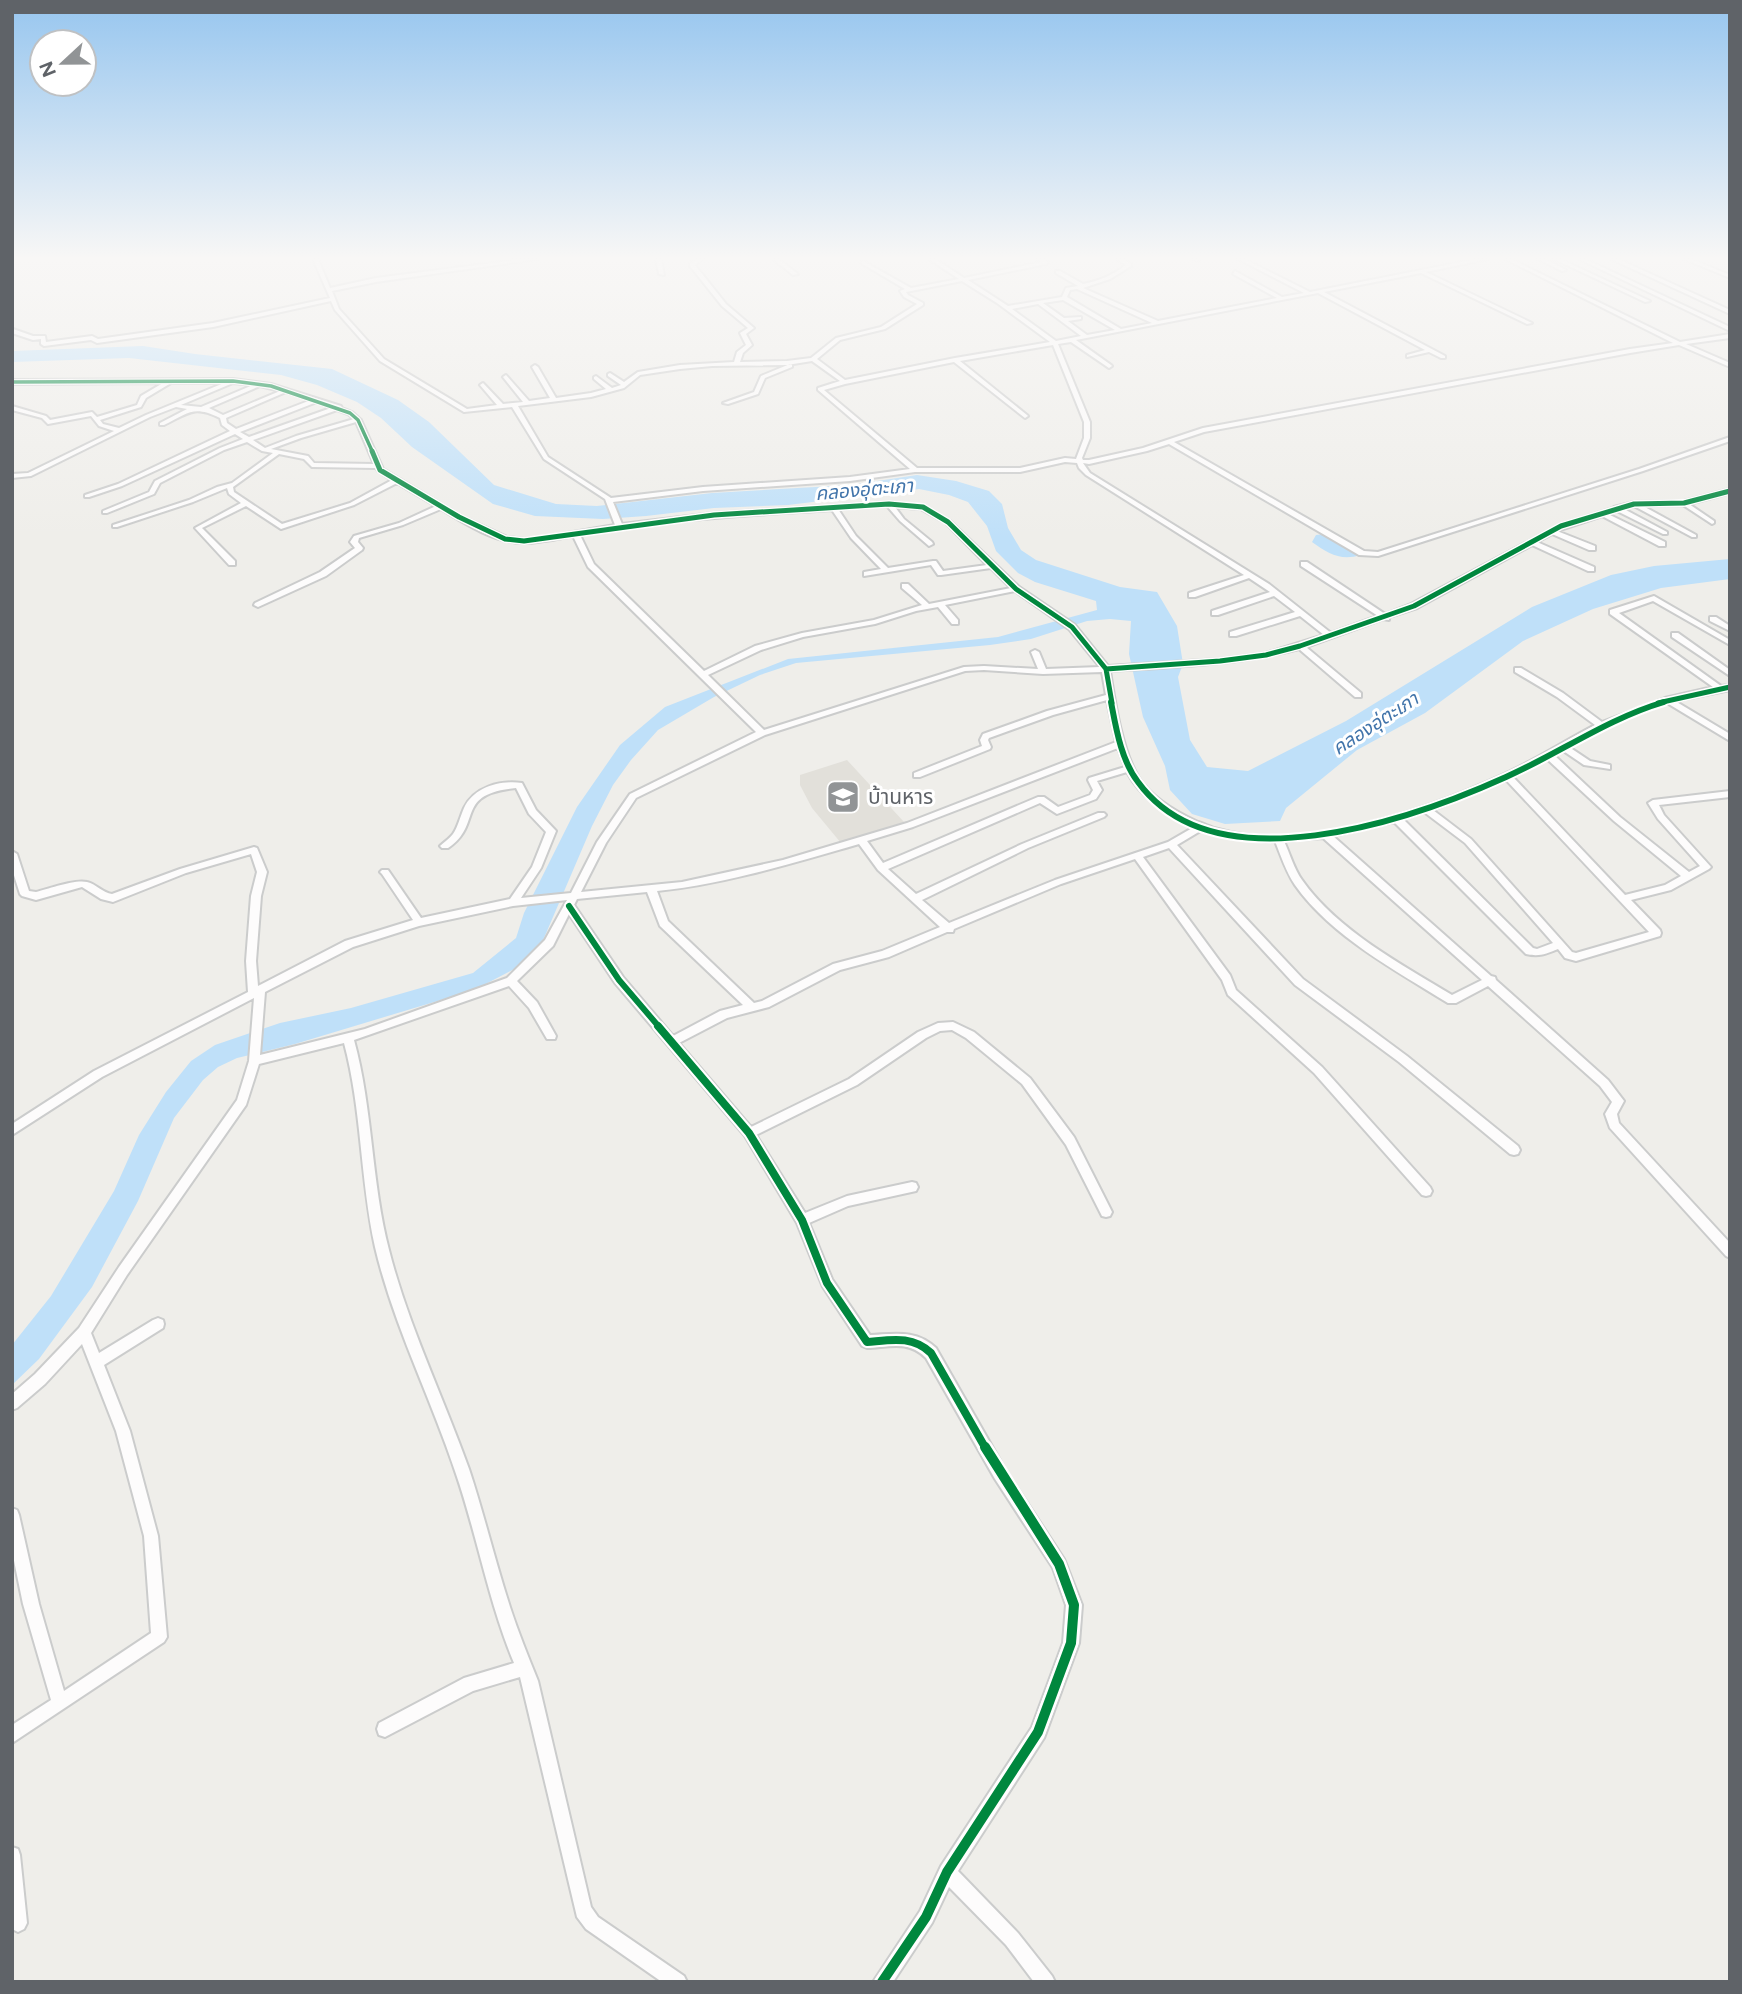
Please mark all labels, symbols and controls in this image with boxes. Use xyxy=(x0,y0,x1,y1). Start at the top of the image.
north arrow xyxy=(28,28,98,98)
text: N xyxy=(34,58,61,80)
water label: คลองอุ่ตะเภา xyxy=(814,474,915,505)
water label: คลองอุ่ตะเภา xyxy=(1328,686,1424,760)
school or university icon: บ้านหาร xyxy=(824,778,862,816)
place label: บ้านหาร xyxy=(868,784,933,809)

